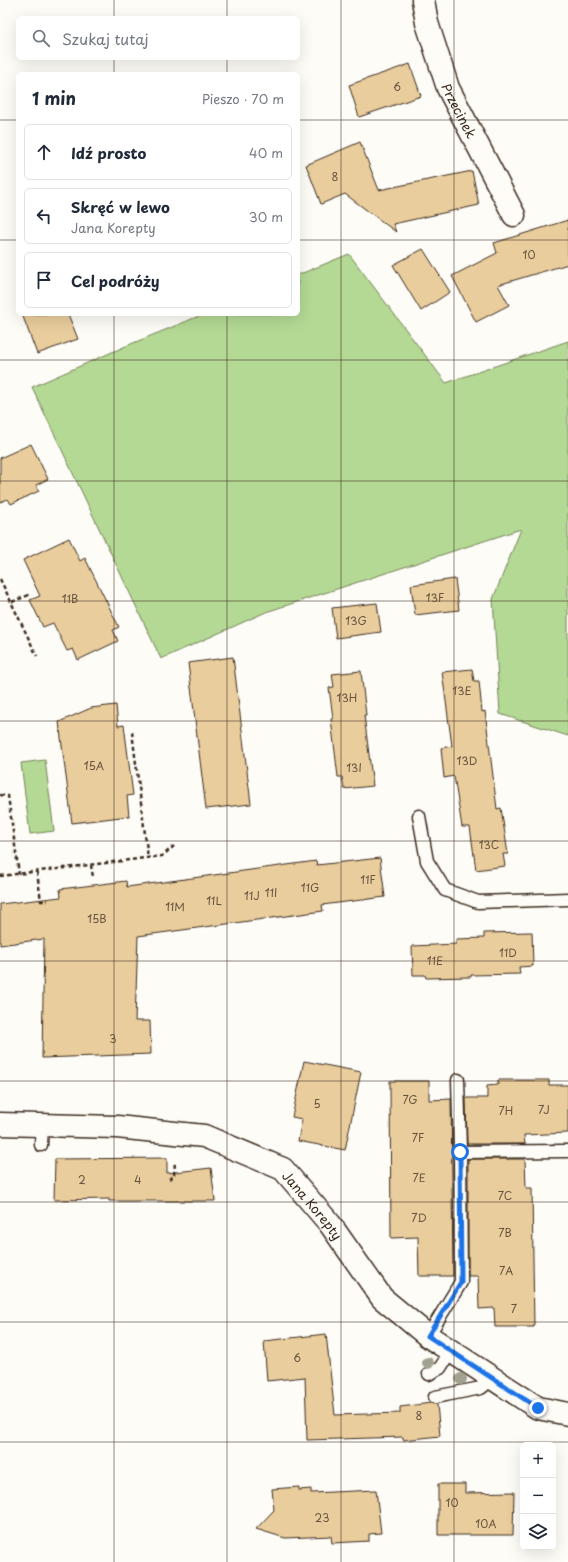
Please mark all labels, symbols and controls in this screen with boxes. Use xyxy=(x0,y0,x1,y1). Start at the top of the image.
search box xyxy=(16,16,300,60)
icon: search xyxy=(30,27,52,49)
text: Szukaj tutaj xyxy=(62,27,149,50)
house number: 6 xyxy=(393,78,401,95)
street label: Przecinek xyxy=(438,81,482,141)
text: 1 min xyxy=(32,85,76,111)
text: Pieszo · 70 m xyxy=(202,89,284,108)
icon: ahead xyxy=(33,141,55,163)
text: Idź prosto xyxy=(71,141,146,164)
text: 40 m xyxy=(249,143,283,162)
house number: 8 xyxy=(332,168,339,185)
text: Skręć w lewo xyxy=(71,195,170,218)
icon: left xyxy=(33,205,55,227)
text: 30 m xyxy=(249,207,283,226)
text: Jana Korepty xyxy=(71,218,156,237)
house number: 10 xyxy=(523,246,535,263)
icon: arrive xyxy=(33,269,55,291)
text: Cel podróży xyxy=(71,269,159,292)
house number: 13F xyxy=(426,589,444,606)
house number: 11B xyxy=(62,590,78,607)
house number: 13G xyxy=(345,612,367,629)
house number: 13E xyxy=(452,682,472,699)
house number: 13H xyxy=(337,689,357,706)
house number: 13D xyxy=(457,752,477,769)
house number: 15A xyxy=(84,757,104,774)
house number: 13I xyxy=(346,759,362,776)
house number: 13C xyxy=(479,836,499,853)
house number: 11F xyxy=(360,871,376,888)
house number: 11G xyxy=(301,879,319,896)
house number: 11I xyxy=(265,884,277,901)
house number: 11J xyxy=(244,887,260,904)
house number: 11L xyxy=(206,892,222,909)
house number: 11M xyxy=(165,898,185,915)
house number: 15B xyxy=(87,910,107,927)
house number: 11D xyxy=(499,944,517,961)
house number: 11E xyxy=(427,952,443,969)
house number: 3 xyxy=(109,1030,117,1047)
house number: 7G xyxy=(402,1091,418,1108)
house number: 5 xyxy=(313,1095,321,1112)
house number: 7J xyxy=(538,1101,550,1118)
house number: 7H xyxy=(499,1102,513,1119)
house number: 7F xyxy=(412,1129,424,1146)
route start xyxy=(451,1143,469,1161)
street label: Jana Korepty xyxy=(279,1166,348,1243)
house number: 7E xyxy=(412,1169,426,1186)
house number: 2 xyxy=(78,1171,86,1188)
house number: 4 xyxy=(134,1171,142,1188)
house number: 7C xyxy=(498,1187,512,1204)
house number: 7D xyxy=(411,1209,427,1226)
house number: 7B xyxy=(498,1224,512,1241)
house number: 7A xyxy=(499,1262,513,1279)
house number: 7 xyxy=(511,1300,517,1317)
house number: 6 xyxy=(293,1349,301,1366)
route end xyxy=(529,1399,547,1417)
house number: 8 xyxy=(416,1407,423,1424)
map controls xyxy=(520,1442,556,1550)
button: + xyxy=(520,1442,556,1478)
button: − xyxy=(520,1478,556,1514)
house number: 10 xyxy=(446,1494,458,1511)
house number: 23 xyxy=(315,1509,329,1526)
button: layers xyxy=(520,1514,556,1550)
house number: 10A xyxy=(475,1515,497,1532)

